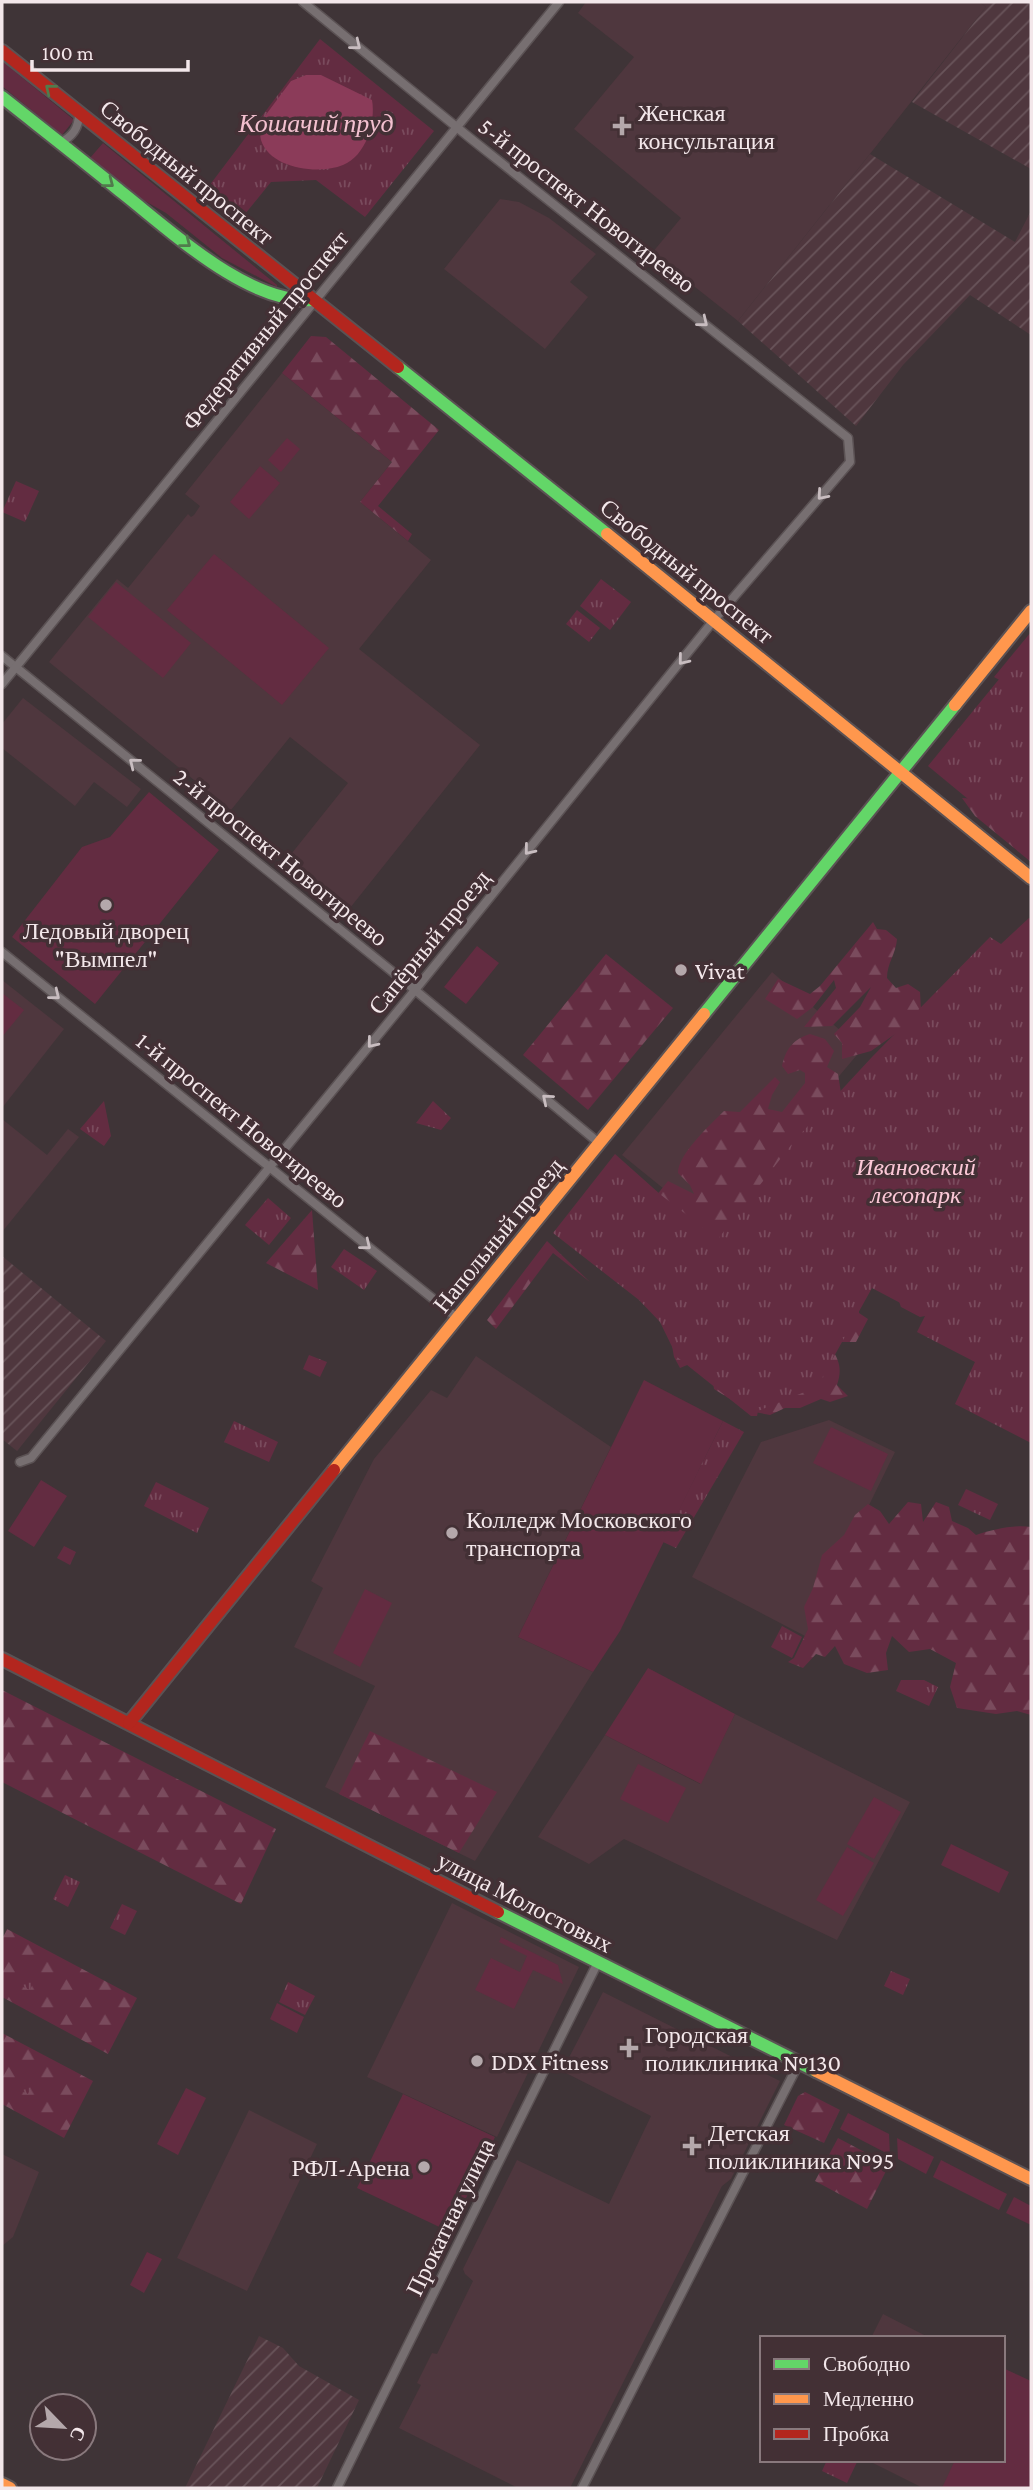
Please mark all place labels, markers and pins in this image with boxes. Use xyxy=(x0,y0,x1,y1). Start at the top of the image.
place label: Женская консультация xyxy=(638,99,775,154)
marker: Женская консультация xyxy=(612,116,632,136)
marker: Ледовый дворец "Вымпел" xyxy=(98,897,114,913)
place label: Ледовый дворец "Вымпел" xyxy=(23,917,189,972)
place label: Vivat xyxy=(695,957,746,984)
marker: Vivat xyxy=(673,962,689,978)
place label: Колледж Московского транспорта xyxy=(466,1506,692,1561)
marker: Колледж Московского транспорта xyxy=(444,1525,460,1541)
place label: Городская поликлиника №130 xyxy=(645,2021,841,2076)
marker: Городская поликлиника №130 xyxy=(619,2038,639,2058)
place label: DDX Fitness xyxy=(491,2048,609,2075)
marker: DDX Fitness xyxy=(469,2053,485,2069)
place label: Детская поликлиника №95 xyxy=(708,2119,894,2174)
marker: Детская поликлиника №95 xyxy=(682,2136,702,2156)
place label: РФЛ-Арена xyxy=(291,2154,410,2181)
marker: РФЛ-Арена xyxy=(416,2159,432,2175)

